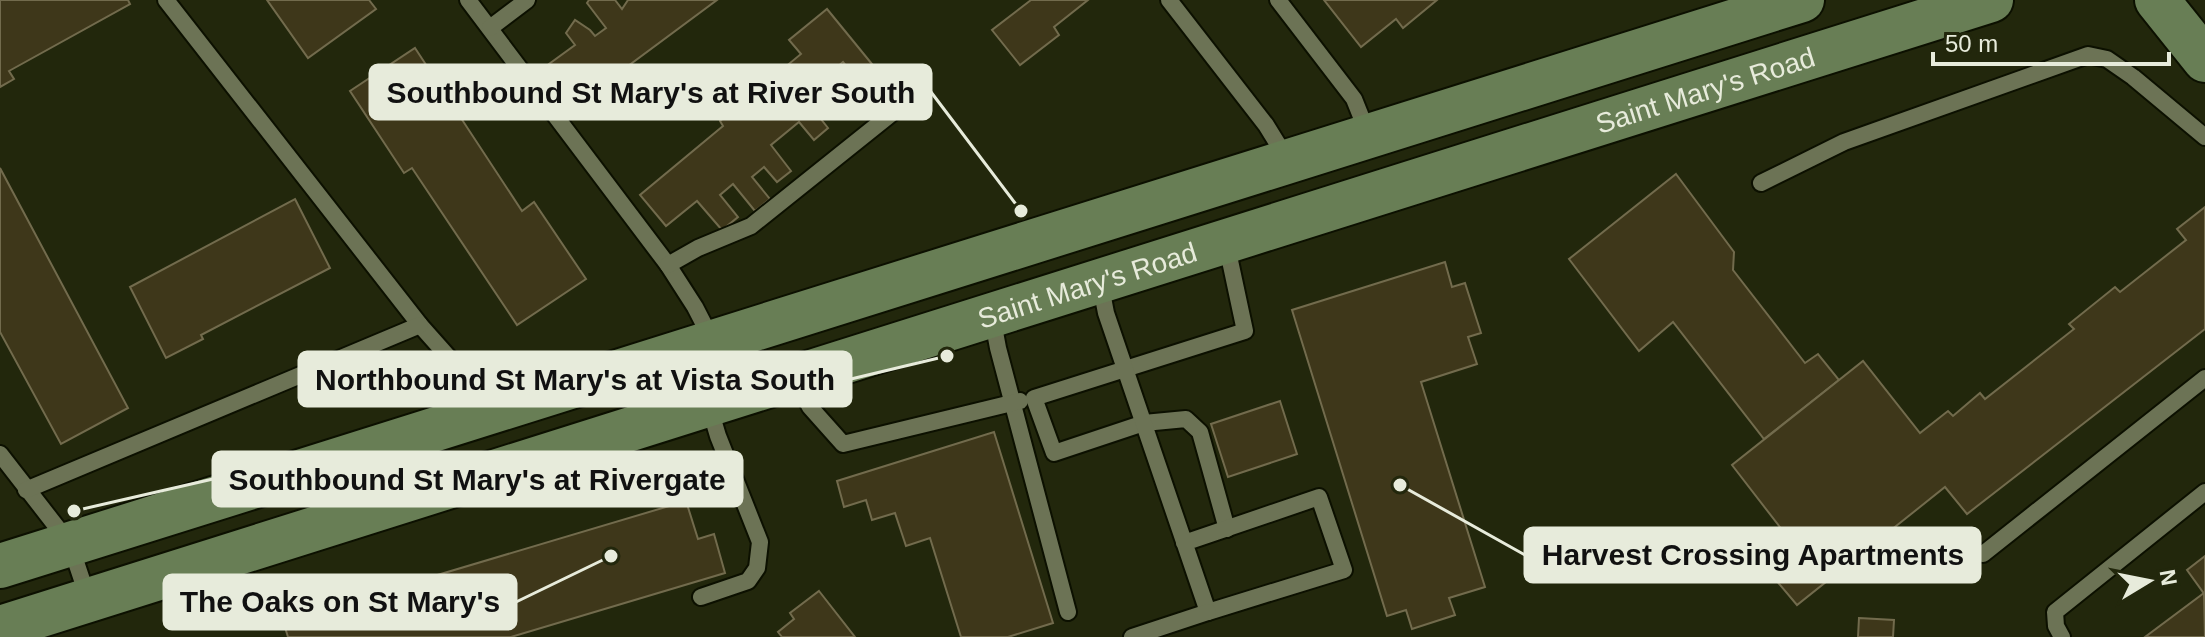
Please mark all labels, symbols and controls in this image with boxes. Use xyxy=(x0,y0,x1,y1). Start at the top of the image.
scale bar xyxy=(1933,16,2169,66)
text: 50 m xyxy=(1945,30,1998,57)
street label: Saint Mary's Road xyxy=(1592,41,1819,139)
callout: Southbound St Mary's at River South xyxy=(370,65,931,119)
text: Southbound St Mary's at River South xyxy=(387,76,915,109)
street label: Saint Mary's Road xyxy=(974,236,1201,334)
callout: Northbound St Mary's at Vista South xyxy=(299,352,851,406)
text: Northbound St Mary's at Vista South xyxy=(315,363,835,396)
callout: Southbound St Mary's at Rivergate xyxy=(213,452,742,506)
text: Southbound St Mary's at Rivergate xyxy=(228,463,726,496)
callout: Harvest Crossing Apartments xyxy=(1525,528,1980,582)
text: Harvest Crossing Apartments xyxy=(1542,538,1964,571)
north arrow xyxy=(2109,541,2189,621)
text: N xyxy=(2155,568,2182,588)
callout: The Oaks on St Mary's xyxy=(164,575,516,629)
text: The Oaks on St Mary's xyxy=(180,585,500,618)

